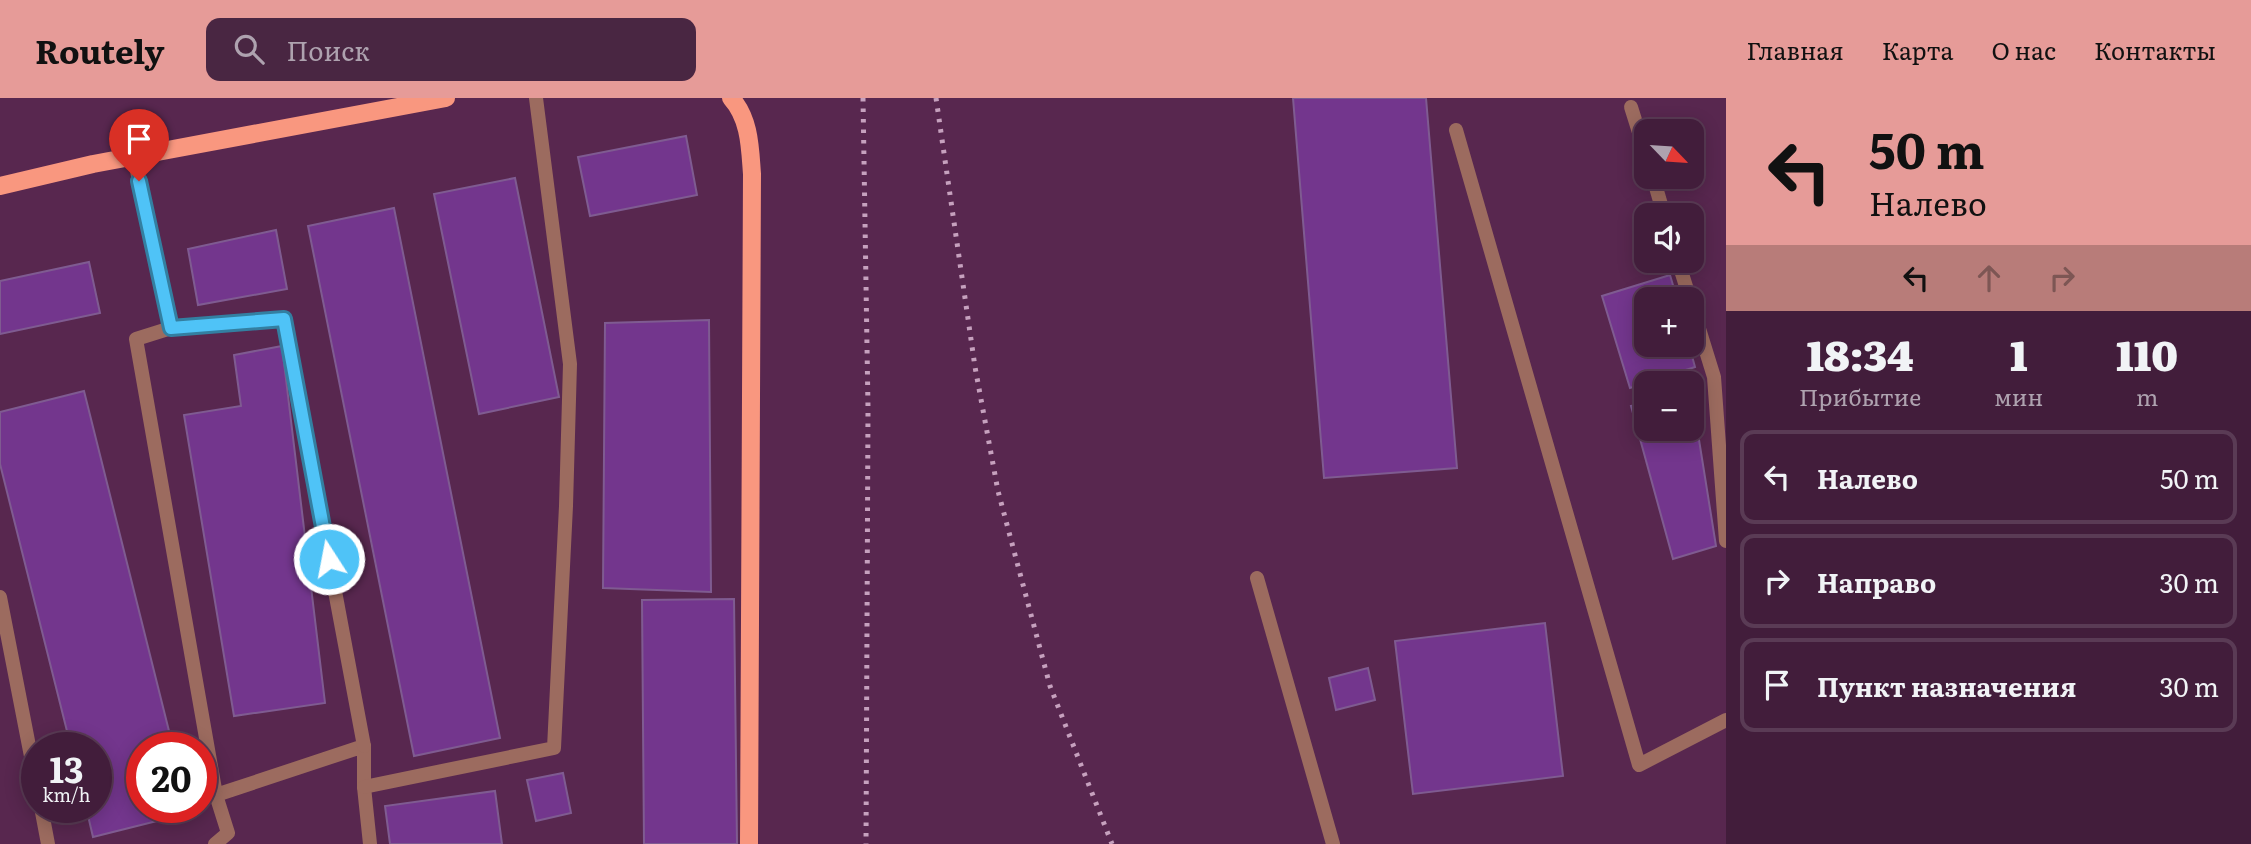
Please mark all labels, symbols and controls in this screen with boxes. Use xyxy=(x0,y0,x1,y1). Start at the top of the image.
search box xyxy=(206,18,696,81)
text: Routely xyxy=(35,25,164,74)
icon: search xyxy=(230,30,268,68)
text: Поиск xyxy=(286,30,370,69)
text: Главная xyxy=(1746,32,1844,67)
text: Карта xyxy=(1882,32,1954,67)
text: О нас xyxy=(1992,32,2056,67)
text: Контакты xyxy=(2094,32,2216,67)
pin xyxy=(109,109,169,181)
text: 50 m xyxy=(1869,111,1985,184)
north arrow xyxy=(1634,119,1704,189)
map controls xyxy=(1634,119,1704,441)
icon: arrive xyxy=(120,120,158,158)
icon: left xyxy=(1754,126,1845,217)
text: Налево xyxy=(1869,178,1987,226)
button: sound xyxy=(1634,203,1704,273)
icon: left xyxy=(1897,259,1935,297)
icon: ahead xyxy=(1970,259,2008,297)
icon: right xyxy=(2043,259,2081,297)
button: + xyxy=(1634,287,1704,357)
text: 18:34 xyxy=(1807,322,1914,384)
text: 1 xyxy=(2010,322,2027,384)
text: 110 xyxy=(2116,322,2178,384)
button: − xyxy=(1634,371,1704,441)
text: Прибытие xyxy=(1799,379,1921,413)
text: мин xyxy=(1994,379,2043,413)
text: m xyxy=(2136,379,2158,413)
icon: left xyxy=(1758,458,1796,496)
text: Налево xyxy=(1817,458,1918,497)
text: 50 m xyxy=(2160,458,2219,497)
position arrow xyxy=(292,522,366,596)
icon: right xyxy=(1758,562,1796,600)
text: Направо xyxy=(1817,562,1936,601)
text: 30 m xyxy=(2159,562,2219,601)
icon: arrive xyxy=(1758,666,1796,704)
text: Пункт назначения xyxy=(1817,666,2076,705)
text: 30 m xyxy=(2159,666,2219,705)
speed limit sign: 20 xyxy=(126,732,217,823)
text: 13 xyxy=(49,742,84,794)
text: km/h xyxy=(43,781,90,808)

